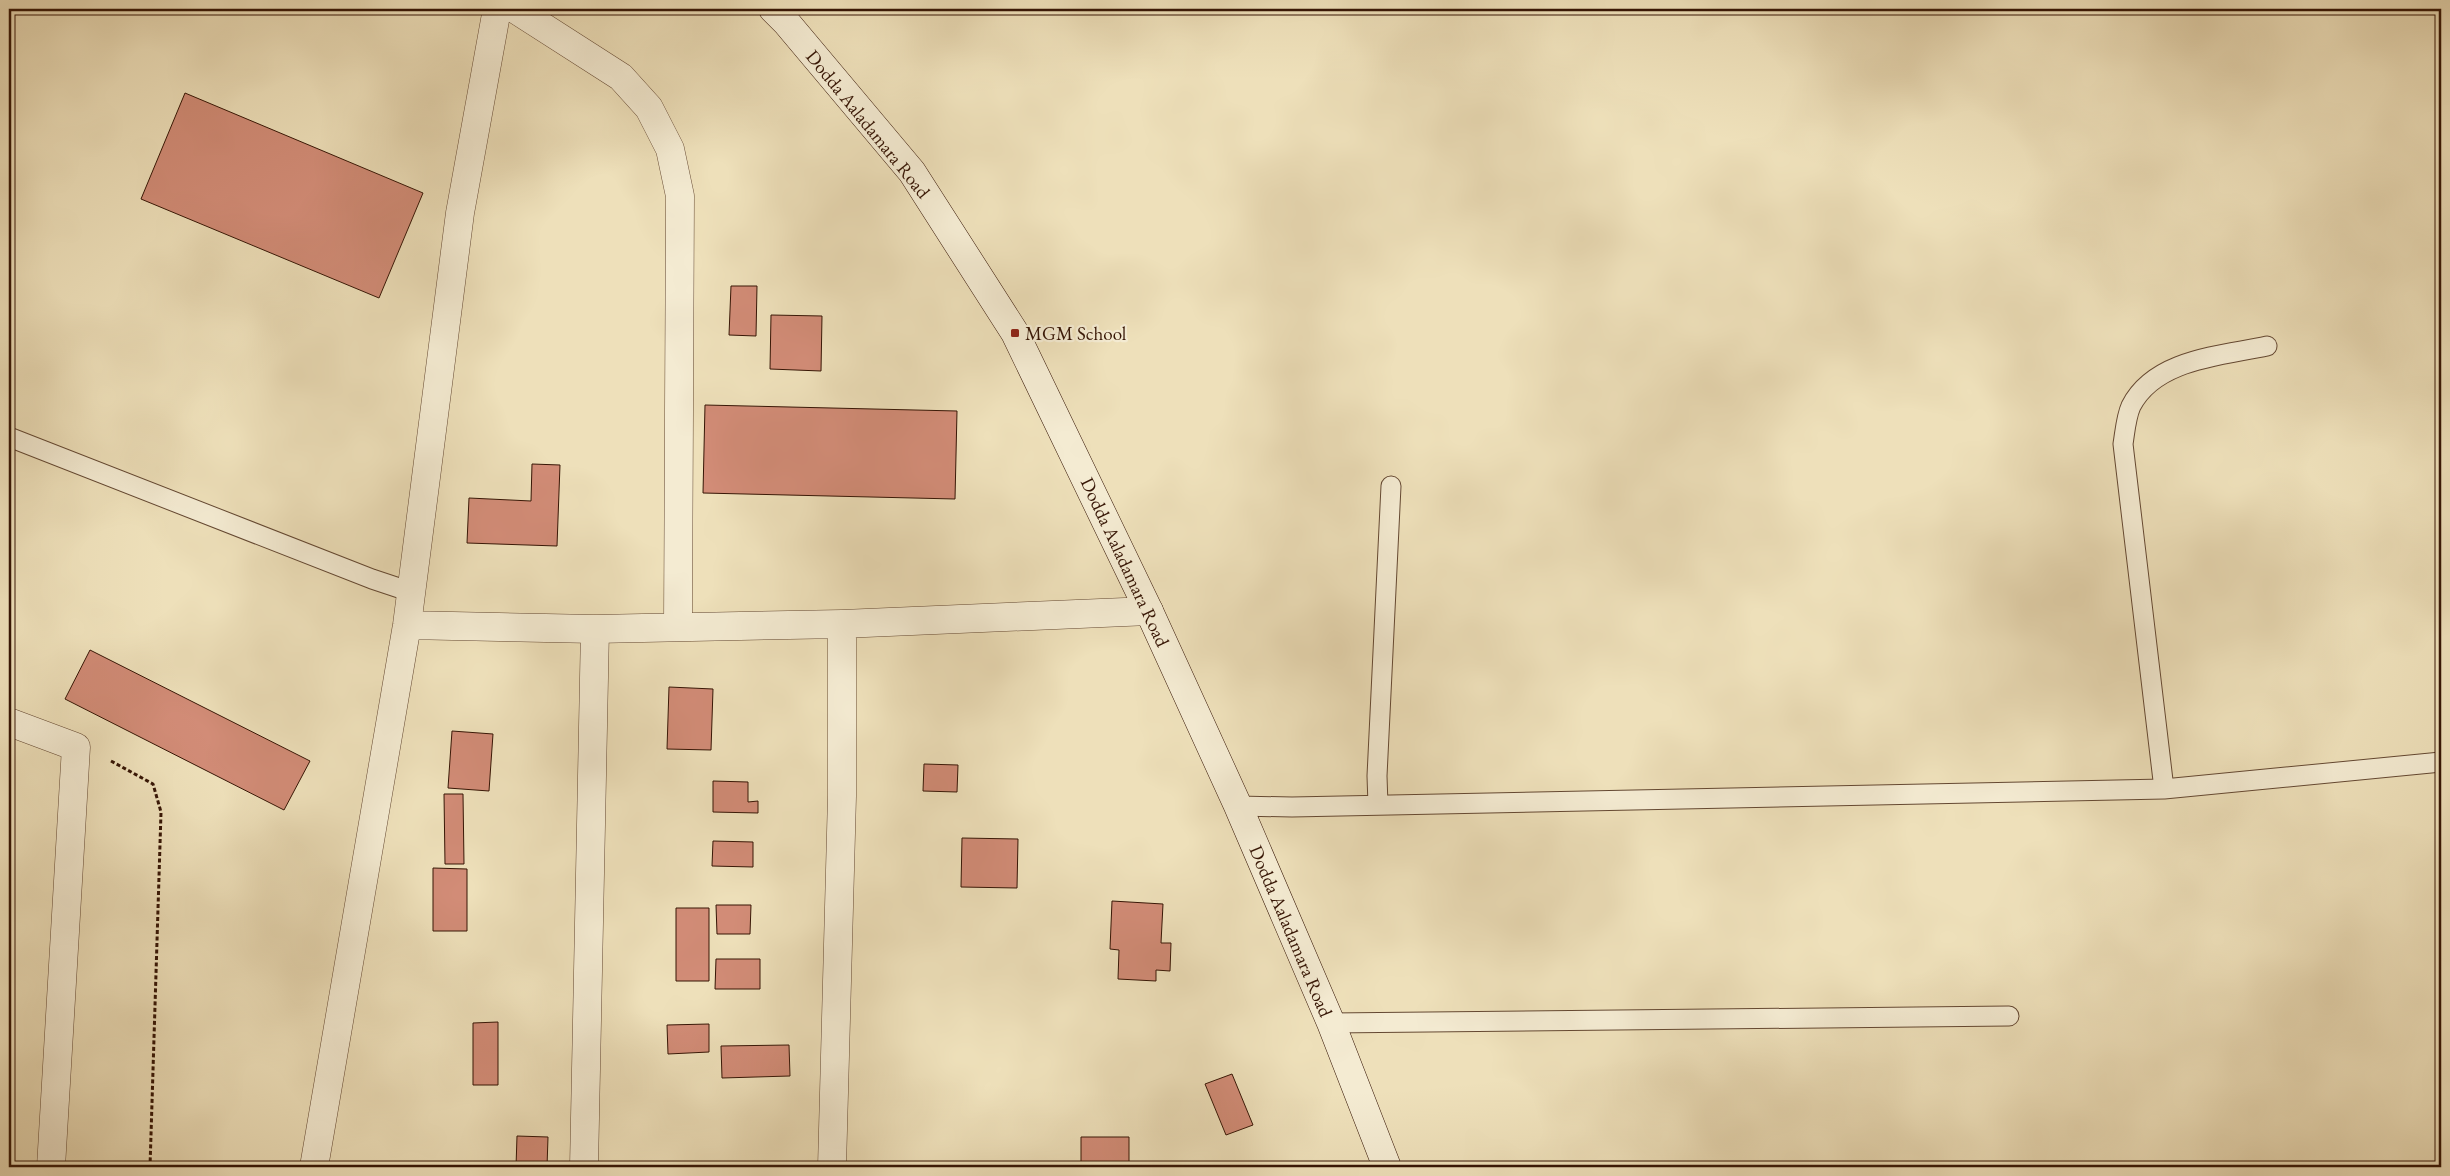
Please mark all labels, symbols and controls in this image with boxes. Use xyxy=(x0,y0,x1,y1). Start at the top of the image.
street label: Dodda Aaladamara Road xyxy=(800,45,936,204)
place label: MGM School xyxy=(1025,321,1127,346)
marker: MGM School xyxy=(1009,327,1021,339)
street label: Dodda Aaladamara Road xyxy=(1075,473,1175,651)
street label: Dodda Aaladamara Road xyxy=(1243,841,1339,1021)

